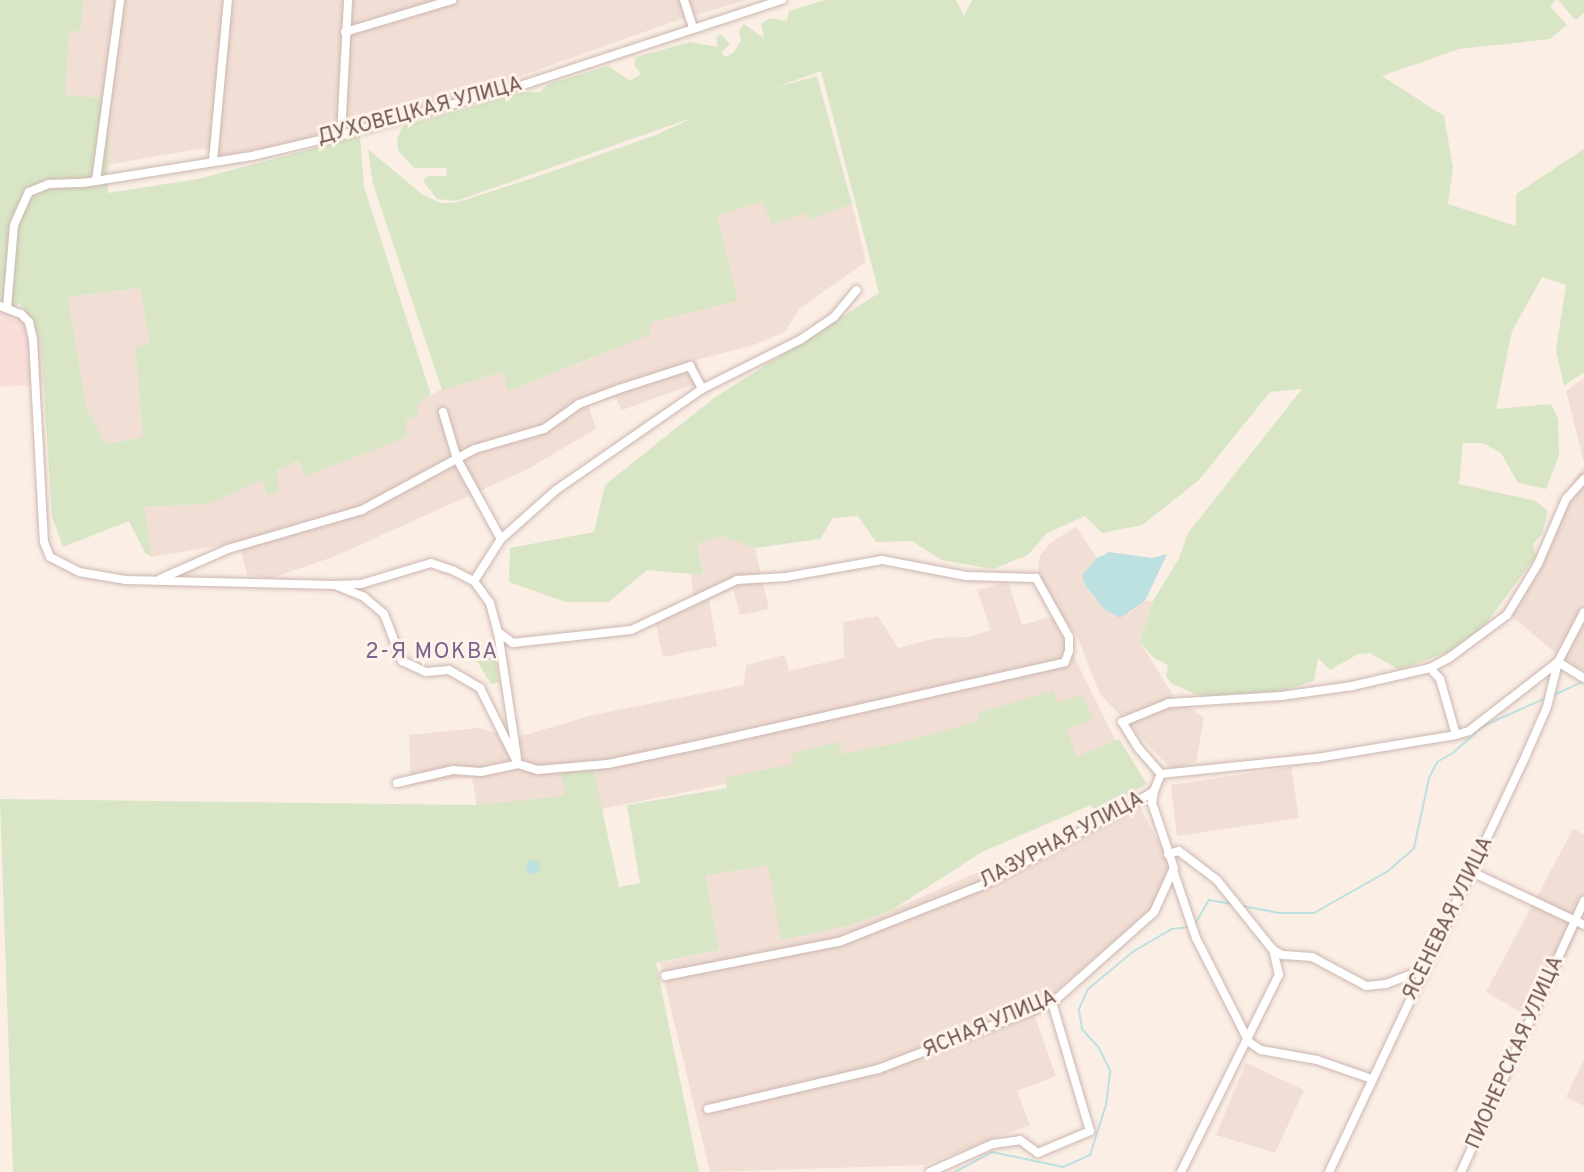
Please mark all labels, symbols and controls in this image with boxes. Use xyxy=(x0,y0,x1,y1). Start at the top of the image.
street label: ДУХОВЕЦКАЯ УЛИЦА xyxy=(315,73,525,151)
district label: 2-Я МОКВА xyxy=(365,640,499,666)
street label: ЛАЗУРНАЯ УЛИЦА xyxy=(976,788,1148,894)
street label: ЯСЕНЕВАЯ УЛИЦА xyxy=(1399,833,1499,1005)
street label: ПИОНЕРСКАЯ УЛИЦА xyxy=(1463,953,1569,1153)
street label: ЯСНАЯ УЛИЦА xyxy=(920,986,1060,1064)

